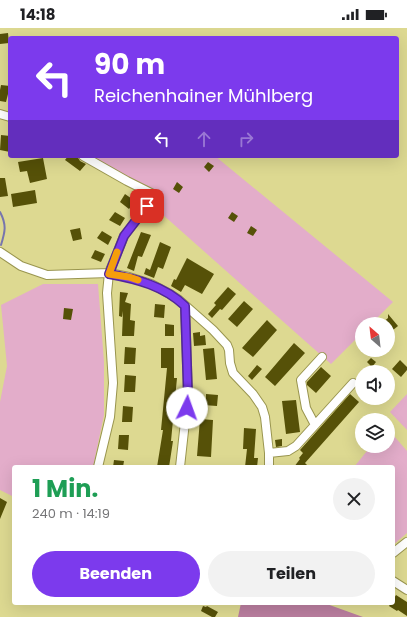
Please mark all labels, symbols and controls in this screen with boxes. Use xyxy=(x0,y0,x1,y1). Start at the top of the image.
text: 14:18 xyxy=(20,4,55,25)
text: 90 m xyxy=(94,45,165,84)
icon: left xyxy=(28,52,80,104)
text: Reichenhainer Mühlberg xyxy=(94,83,313,108)
icon: left xyxy=(151,128,173,150)
icon: ahead xyxy=(193,128,215,150)
icon: right xyxy=(235,128,257,150)
pin xyxy=(130,189,164,223)
icon: arrive xyxy=(136,195,158,217)
north arrow xyxy=(355,317,395,357)
map controls xyxy=(355,317,395,453)
button: sound xyxy=(355,365,395,405)
position arrow xyxy=(166,387,208,429)
button: layers xyxy=(355,413,395,453)
text: 1 Min. xyxy=(32,472,98,505)
button: close xyxy=(333,478,375,520)
text: 240 m · 14:19 xyxy=(32,504,110,523)
button: Beenden xyxy=(32,551,200,597)
button: Teilen xyxy=(208,551,375,597)

